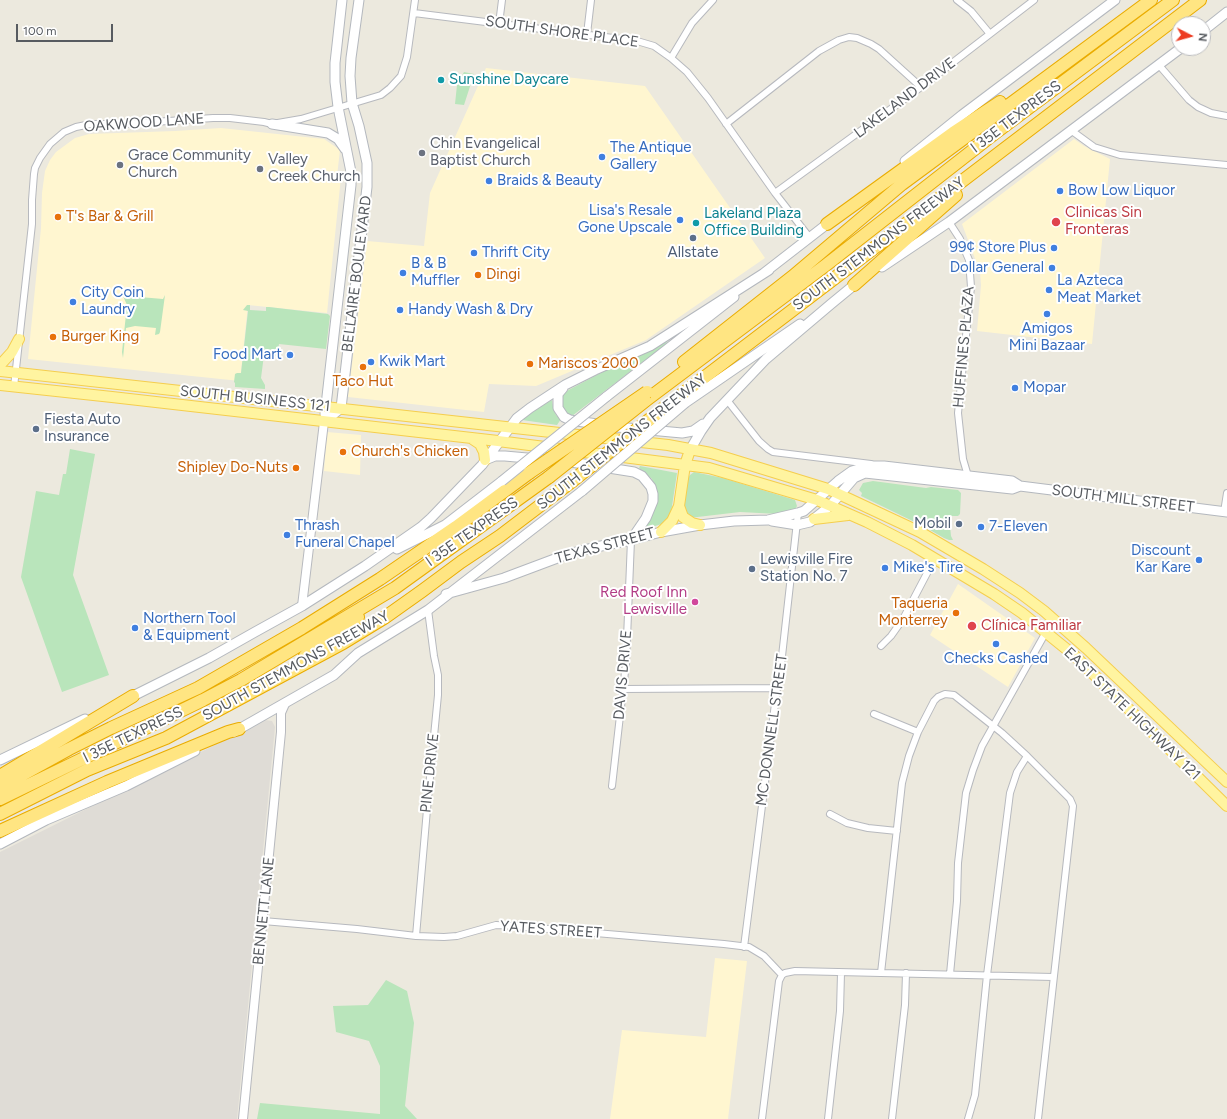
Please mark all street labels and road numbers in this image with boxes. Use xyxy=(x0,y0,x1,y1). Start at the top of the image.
street label: SOUTH SHORE PLACE xyxy=(484,12,640,52)
street label: LAKELAND DRIVE xyxy=(851,54,959,142)
street label: I 35E TEXPRESS xyxy=(967,77,1065,157)
street label: OAKWOOD LANE xyxy=(83,110,205,136)
street label: SOUTH STEMMONS FREEWAY xyxy=(789,173,969,315)
street label: BELLAIRE BOULEVARD xyxy=(338,195,376,353)
street label: HUFFINES PLAZA xyxy=(950,285,978,409)
street label: SOUTH STEMMONS FREEWAY xyxy=(533,370,711,514)
street label: SOUTH BUSINESS 121 xyxy=(179,382,331,416)
street label: SOUTH MILL STREET xyxy=(1051,481,1195,517)
street label: I 35E TEXPRESS xyxy=(422,493,522,571)
street label: TEXAS STREET xyxy=(553,524,657,568)
street label: SOUTH STEMMONS FREEWAY xyxy=(199,607,393,725)
street label: DAVIS DRIVE xyxy=(610,629,636,721)
street label: EAST STATE HIGHWAY 121 xyxy=(1060,644,1204,784)
street label: MC DONNELL STREET xyxy=(752,653,792,807)
street label: I 35E TEXPRESS xyxy=(80,703,186,767)
street label: PINE DRIVE xyxy=(417,732,443,814)
street label: BENNETT LANE xyxy=(249,856,279,966)
street label: YATES STREET xyxy=(499,917,603,943)

